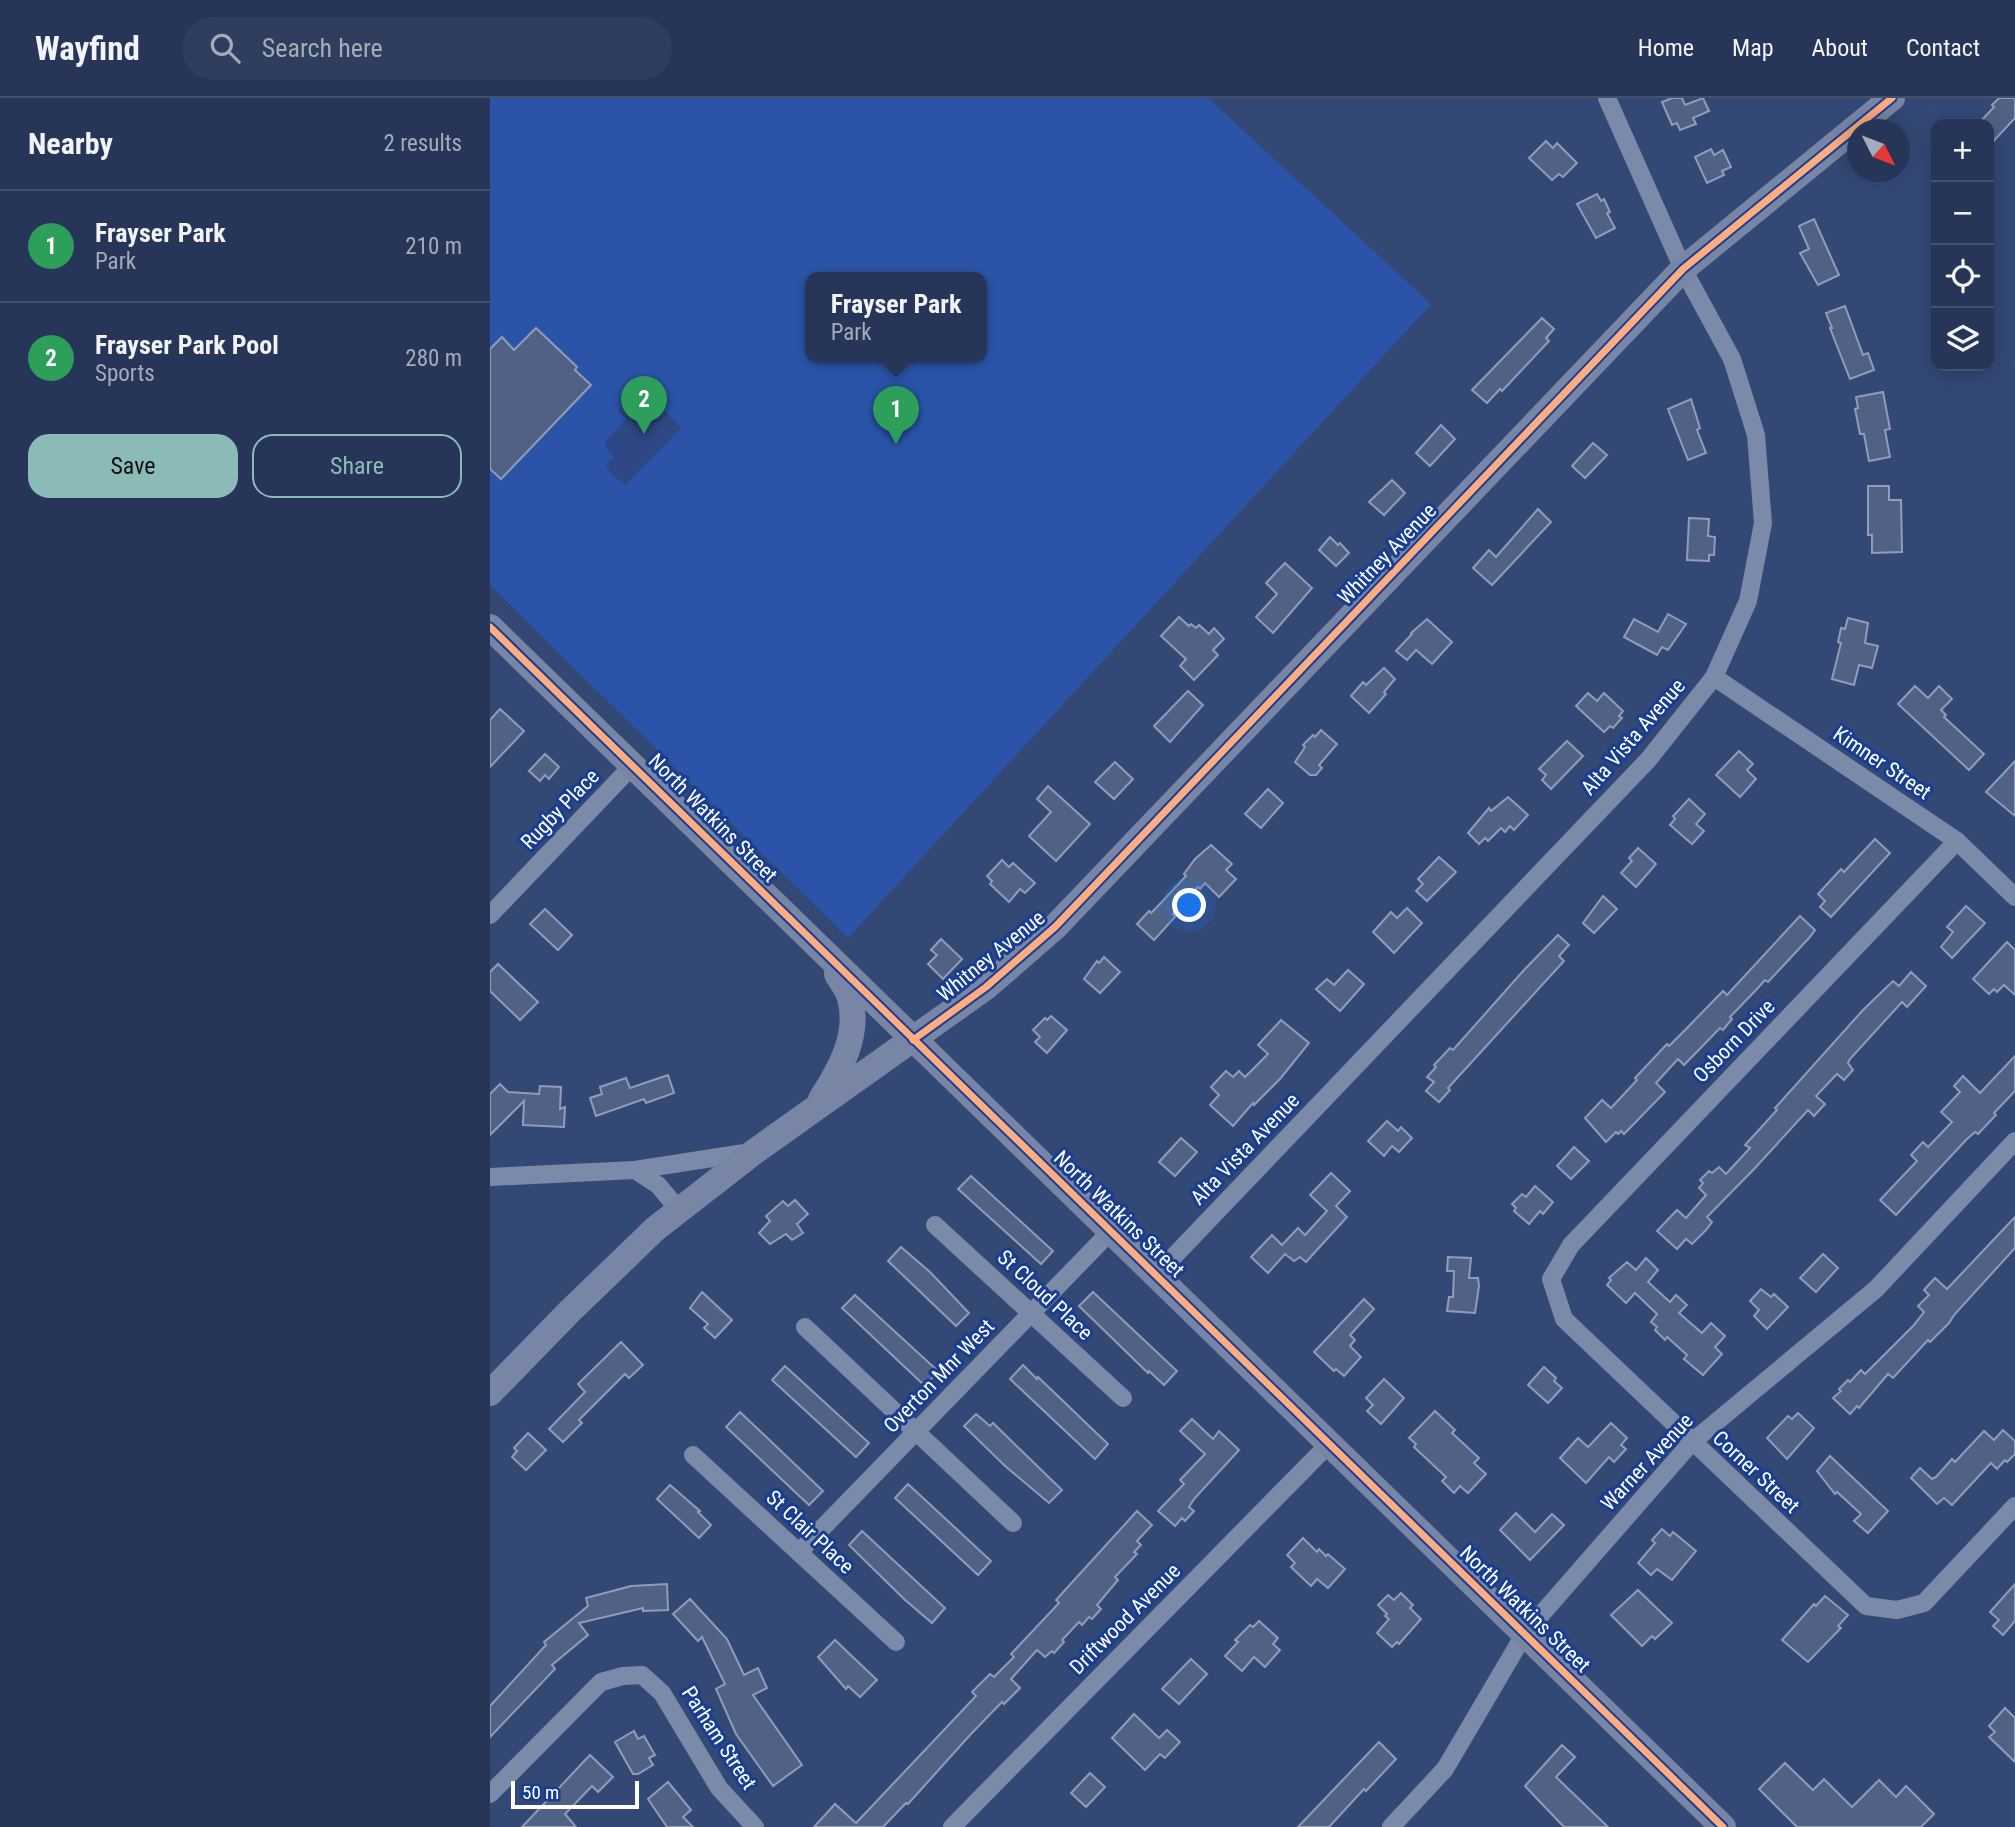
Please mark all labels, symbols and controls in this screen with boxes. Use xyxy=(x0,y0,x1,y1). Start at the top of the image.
search box xyxy=(182,17,672,80)
text: Wayfind xyxy=(35,29,140,68)
icon: search xyxy=(206,29,244,67)
text: Search here xyxy=(262,33,383,63)
text: Home xyxy=(1638,34,1694,62)
text: Map xyxy=(1732,34,1774,62)
text: About xyxy=(1812,34,1868,62)
text: Contact xyxy=(1906,34,1980,62)
north arrow xyxy=(1847,119,1910,182)
map controls xyxy=(1931,119,1994,371)
button: + xyxy=(1931,119,1994,182)
text: Nearby xyxy=(28,126,113,161)
text: 2 results xyxy=(384,130,462,157)
button: − xyxy=(1931,182,1994,245)
text: Frayser Park xyxy=(95,218,226,248)
text: 1 xyxy=(45,233,57,260)
text: 210 m xyxy=(405,233,462,260)
button: locate xyxy=(1931,245,1994,308)
text: Park xyxy=(95,248,136,275)
popup xyxy=(805,272,987,363)
text: Frayser Park xyxy=(831,289,961,319)
button: layers xyxy=(1931,308,1994,371)
text: Park xyxy=(831,319,872,346)
text: Frayser Park Pool xyxy=(95,330,279,360)
text: 2 xyxy=(45,345,57,372)
text: 280 m xyxy=(405,345,462,372)
text: Sports xyxy=(95,360,155,387)
pin: 2 xyxy=(621,376,667,434)
pin: 1 xyxy=(873,386,919,444)
button: Save xyxy=(28,434,238,498)
button: Share xyxy=(252,434,462,498)
street label: Whitney Avenue xyxy=(1333,498,1441,609)
street label: Alta Vista Avenue xyxy=(1576,674,1690,800)
street label: Kimner Street xyxy=(1829,722,1935,804)
street label: North Watkins Street xyxy=(644,749,782,887)
street label: Rugby Place xyxy=(516,764,604,854)
your location xyxy=(1172,888,1206,922)
street label: Whitney Avenue xyxy=(933,905,1050,1007)
street label: Osborn Drive xyxy=(1688,994,1780,1088)
street label: Alta Vista Avenue xyxy=(1186,1088,1304,1210)
street label: North Watkins Street xyxy=(1049,1146,1189,1282)
street label: St Cloud Place xyxy=(993,1245,1097,1345)
street label: Overton Mnr West xyxy=(879,1314,999,1438)
street label: Warner Avenue xyxy=(1596,1408,1698,1515)
street label: Corner Street xyxy=(1708,1426,1804,1518)
street label: St Clair Place xyxy=(761,1485,859,1579)
street label: North Watkins Street xyxy=(1455,1541,1595,1677)
street label: Driftwood Avenue xyxy=(1065,1559,1185,1679)
street label: Parham Street xyxy=(677,1682,761,1794)
scale bar xyxy=(511,1778,639,1810)
text: 50 m xyxy=(522,1781,559,1804)

